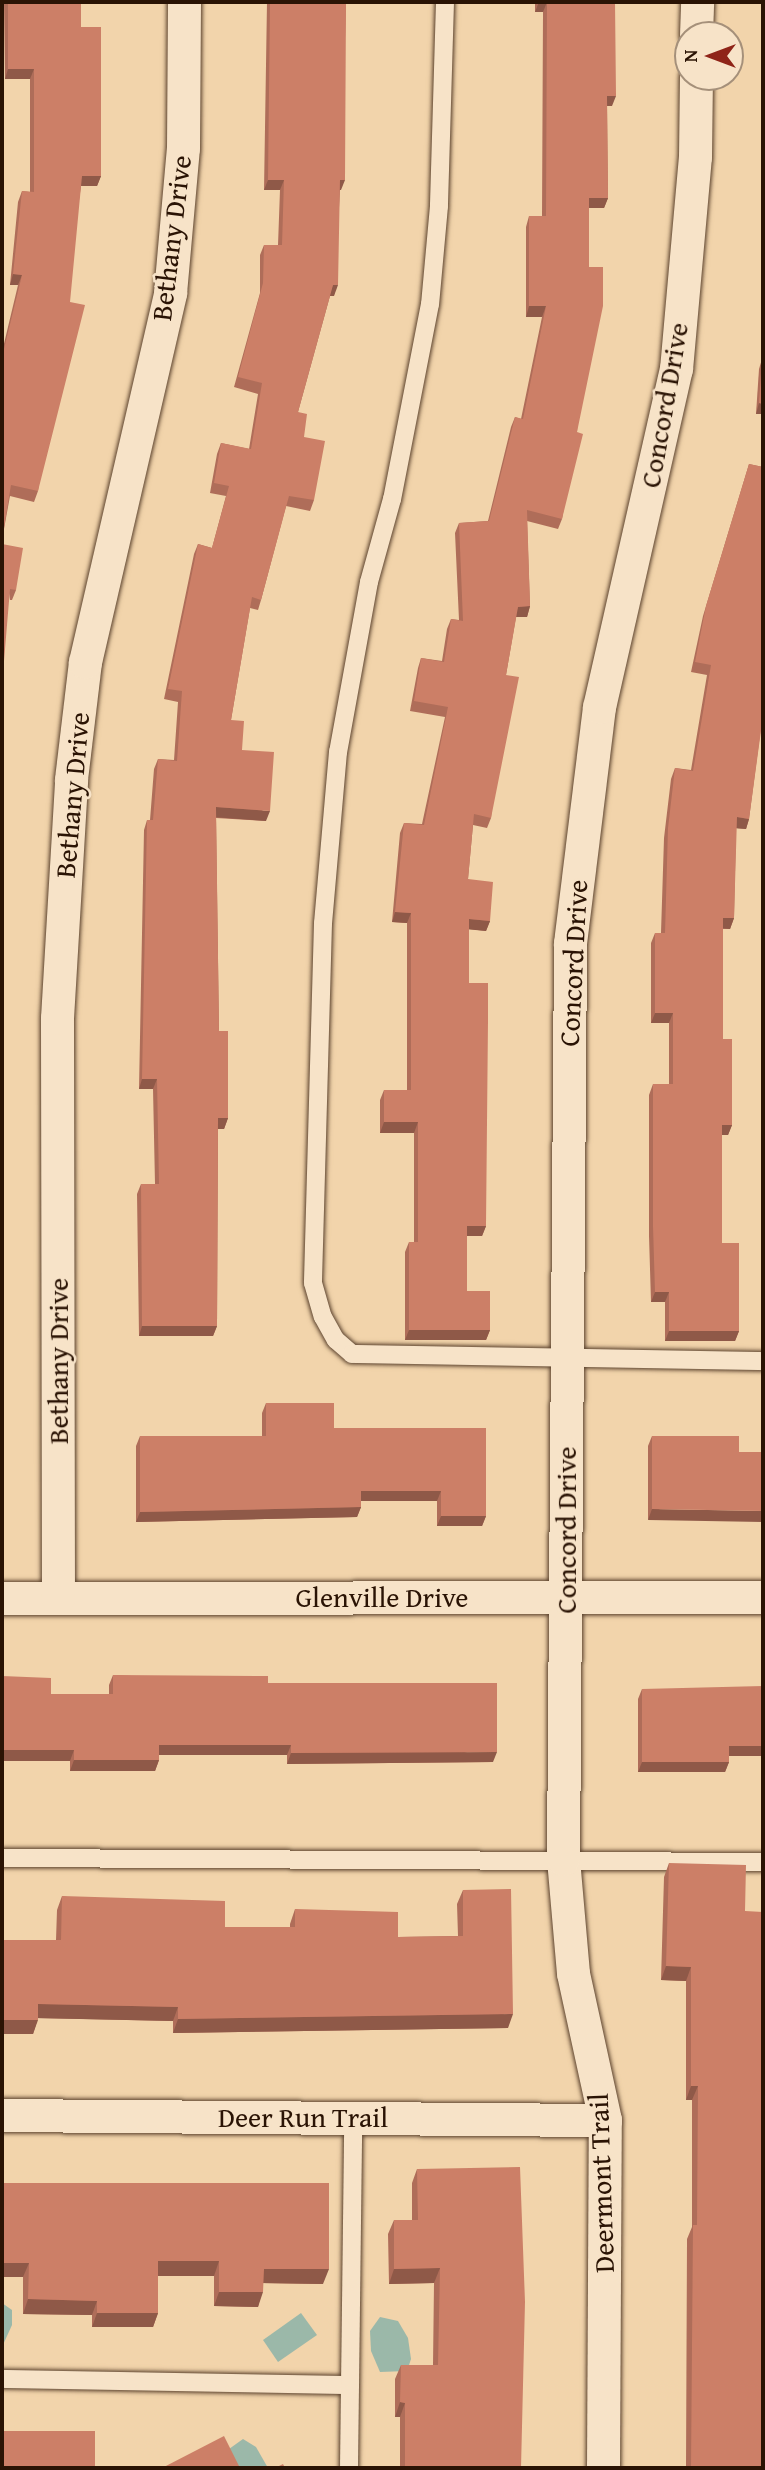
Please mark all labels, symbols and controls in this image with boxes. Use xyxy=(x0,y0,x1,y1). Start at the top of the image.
north arrow xyxy=(674,21,744,91)
text: N xyxy=(676,50,704,62)
street label: Bethany Drive xyxy=(144,153,198,323)
street label: Concord Drive xyxy=(633,320,695,490)
street label: Bethany Drive xyxy=(48,711,96,879)
street label: Concord Drive xyxy=(552,879,594,1047)
street label: Bethany Drive xyxy=(41,1278,75,1444)
street label: Concord Drive xyxy=(549,1446,583,1614)
street label: Glenville Drive xyxy=(296,1580,468,1614)
street label: Deermont Trail xyxy=(581,2093,621,2273)
street label: Deer Run Trail xyxy=(218,2100,388,2134)

